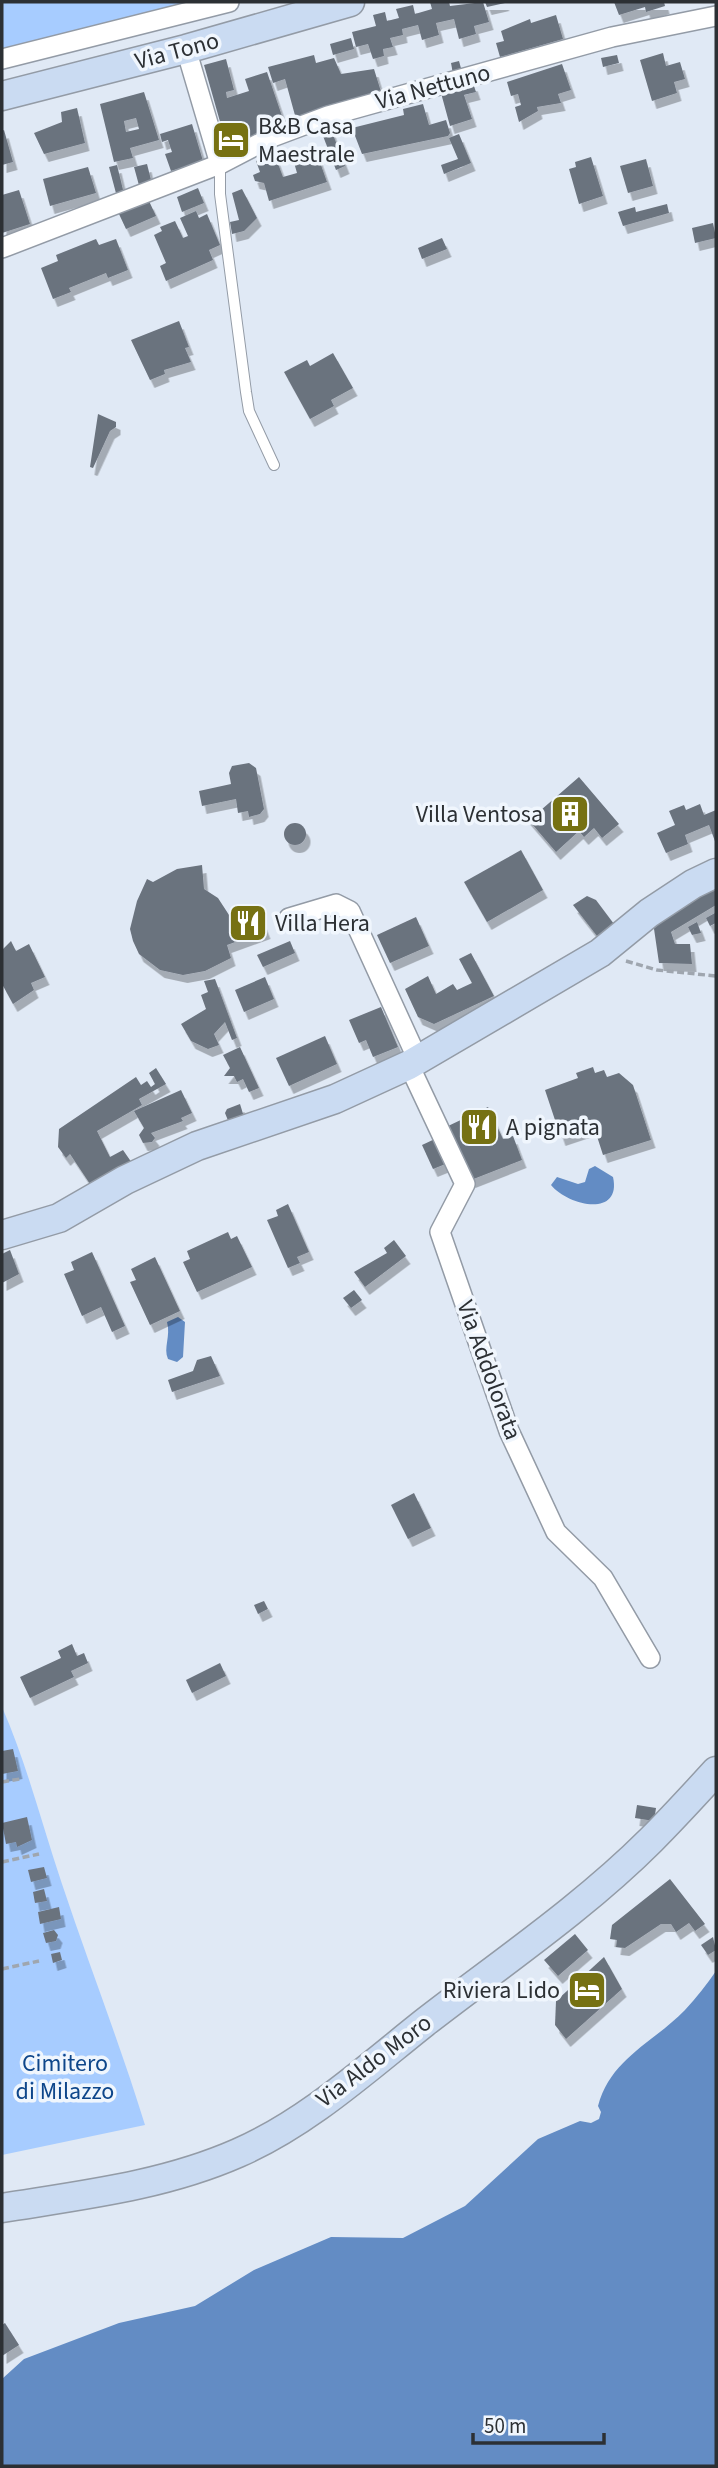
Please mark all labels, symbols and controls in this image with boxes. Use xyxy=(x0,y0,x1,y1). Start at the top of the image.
street label: Via Tono xyxy=(131,23,223,79)
street label: Via Nettuno xyxy=(372,55,494,119)
place label: B&B Casa Maestrale xyxy=(258,109,355,172)
hotel icon: B&B Casa Maestrale xyxy=(210,119,252,161)
building icon: Villa Ventosa xyxy=(549,793,591,835)
place label: Villa Ventosa xyxy=(416,797,543,832)
restaurant icon: Villa Hera xyxy=(227,902,269,944)
place label: Villa Hera xyxy=(275,906,370,941)
restaurant icon: A pignata xyxy=(458,1106,500,1148)
place label: A pignata xyxy=(506,1110,600,1145)
street label: Via Addolorata xyxy=(448,1295,530,1445)
hotel icon: Riviera Lido xyxy=(566,1969,608,2011)
place label: Riviera Lido xyxy=(443,1973,560,2008)
street label: Via Aldo Moro xyxy=(309,2006,439,2116)
park label: Cimitero di Milazzo xyxy=(16,2046,114,2109)
scale bar xyxy=(473,2402,604,2446)
text: 50 m xyxy=(484,2411,526,2441)

